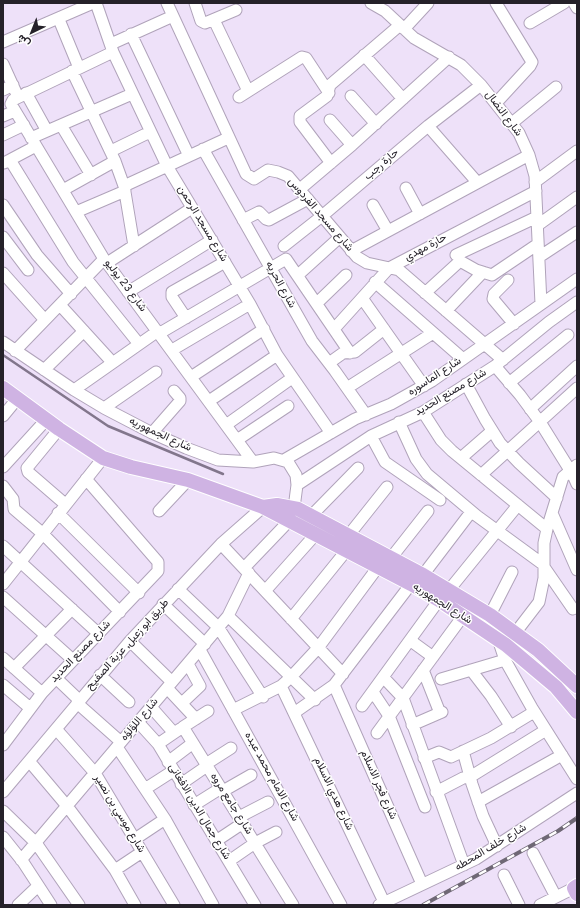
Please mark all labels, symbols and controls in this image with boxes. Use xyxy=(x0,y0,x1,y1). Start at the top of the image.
north arrow xyxy=(12,12,52,52)
text: ش xyxy=(14,31,33,50)
street label: شارع النضال xyxy=(482,89,524,139)
street label: حارة رجب xyxy=(362,146,402,184)
street label: شارع مسجد الفردوس xyxy=(284,175,356,255)
street label: شارع مسجد الرحمن xyxy=(174,184,230,264)
street label: حارة مهدي xyxy=(403,231,449,265)
street label: شارع 23 يوليو xyxy=(101,257,149,315)
street label: شارع الحريه xyxy=(262,259,298,311)
street label: شارع الماسوره xyxy=(406,355,464,399)
street label: شارع مصنع الحديد xyxy=(413,366,489,420)
street label: شارع الجمهوريه xyxy=(127,415,193,455)
street label: شارع الجمهوريه xyxy=(410,581,474,627)
street label: طريق ابو زعبل, عزبة الصفيح xyxy=(84,597,172,693)
street label: شارع مصنع الحديد xyxy=(48,618,114,686)
street label: شارع اللؤلؤه xyxy=(118,696,162,744)
street label: شارع الامام محمد عبده xyxy=(241,730,301,824)
street label: شارع فجر الاسلام xyxy=(357,748,399,822)
street label: شارع هدي الاسلام xyxy=(310,755,356,833)
street label: شارع جمال الدين الافغانى xyxy=(165,761,233,863)
street label: شارع جامع مروه xyxy=(207,771,255,837)
street label: شارع موسي بن نصير xyxy=(90,773,148,855)
street label: شارع خلف المحطه xyxy=(453,821,529,875)

